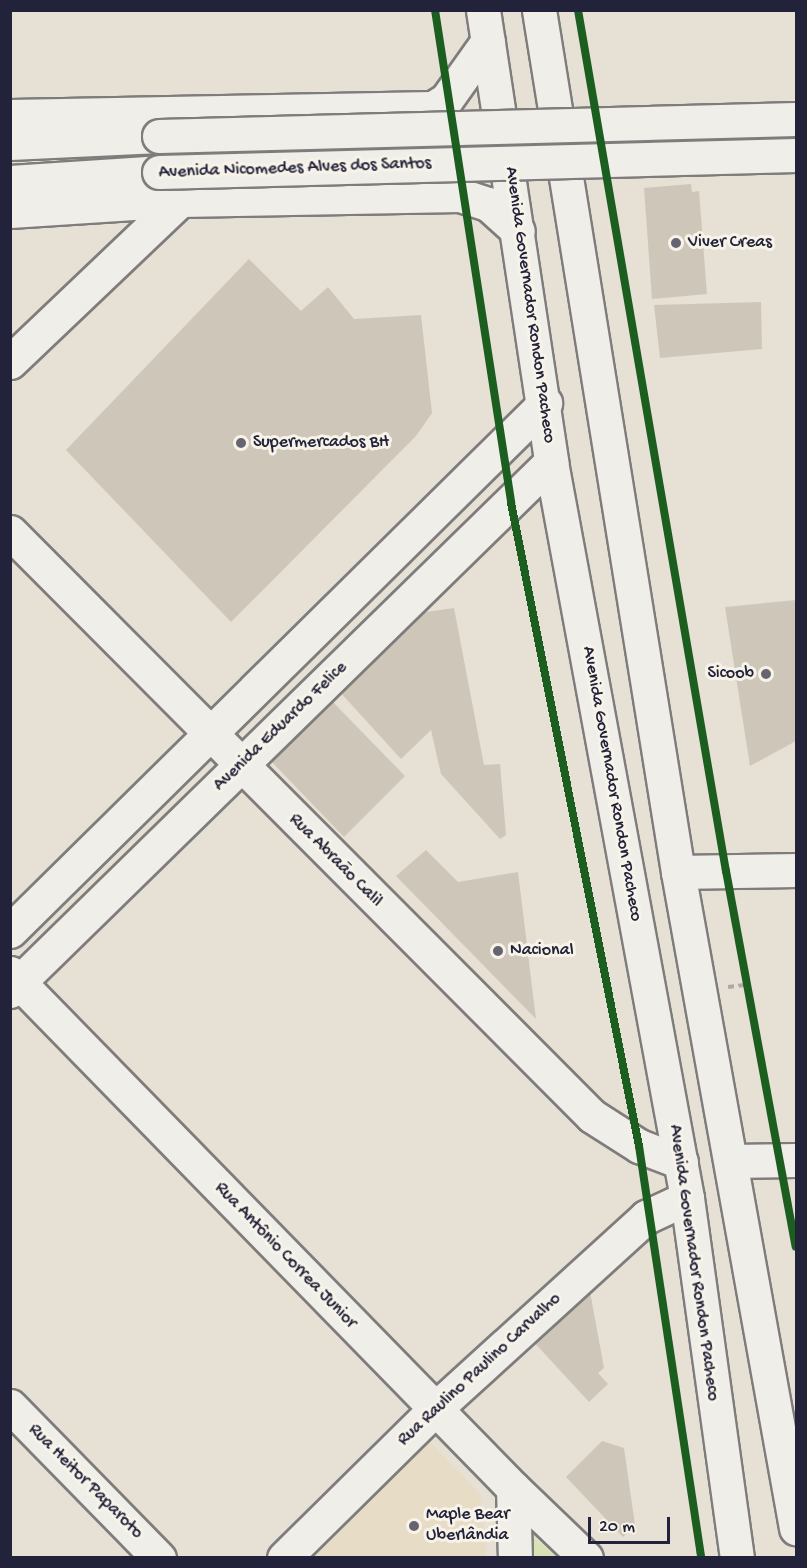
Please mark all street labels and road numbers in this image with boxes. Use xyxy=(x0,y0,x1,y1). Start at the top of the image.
street label: Avenida Nicomedes Alves dos Santos xyxy=(158,153,432,185)
street label: Avenida Governador Rondon Pacheco xyxy=(499,165,559,445)
street label: Avenida Governador Rondon Pacheco xyxy=(576,645,646,923)
street label: Avenida Eduardo Felice xyxy=(210,658,352,796)
street label: Rua Abraão Calil xyxy=(284,810,386,912)
street label: Avenida Governador Rondon Pacheco xyxy=(663,1123,723,1403)
street label: Rua Antônio Correa Junior xyxy=(209,1178,361,1334)
street label: Rua Raulino Paulino Carvalho xyxy=(394,1289,566,1451)
street label: Rua Heitor Paparoto xyxy=(23,1420,147,1544)

